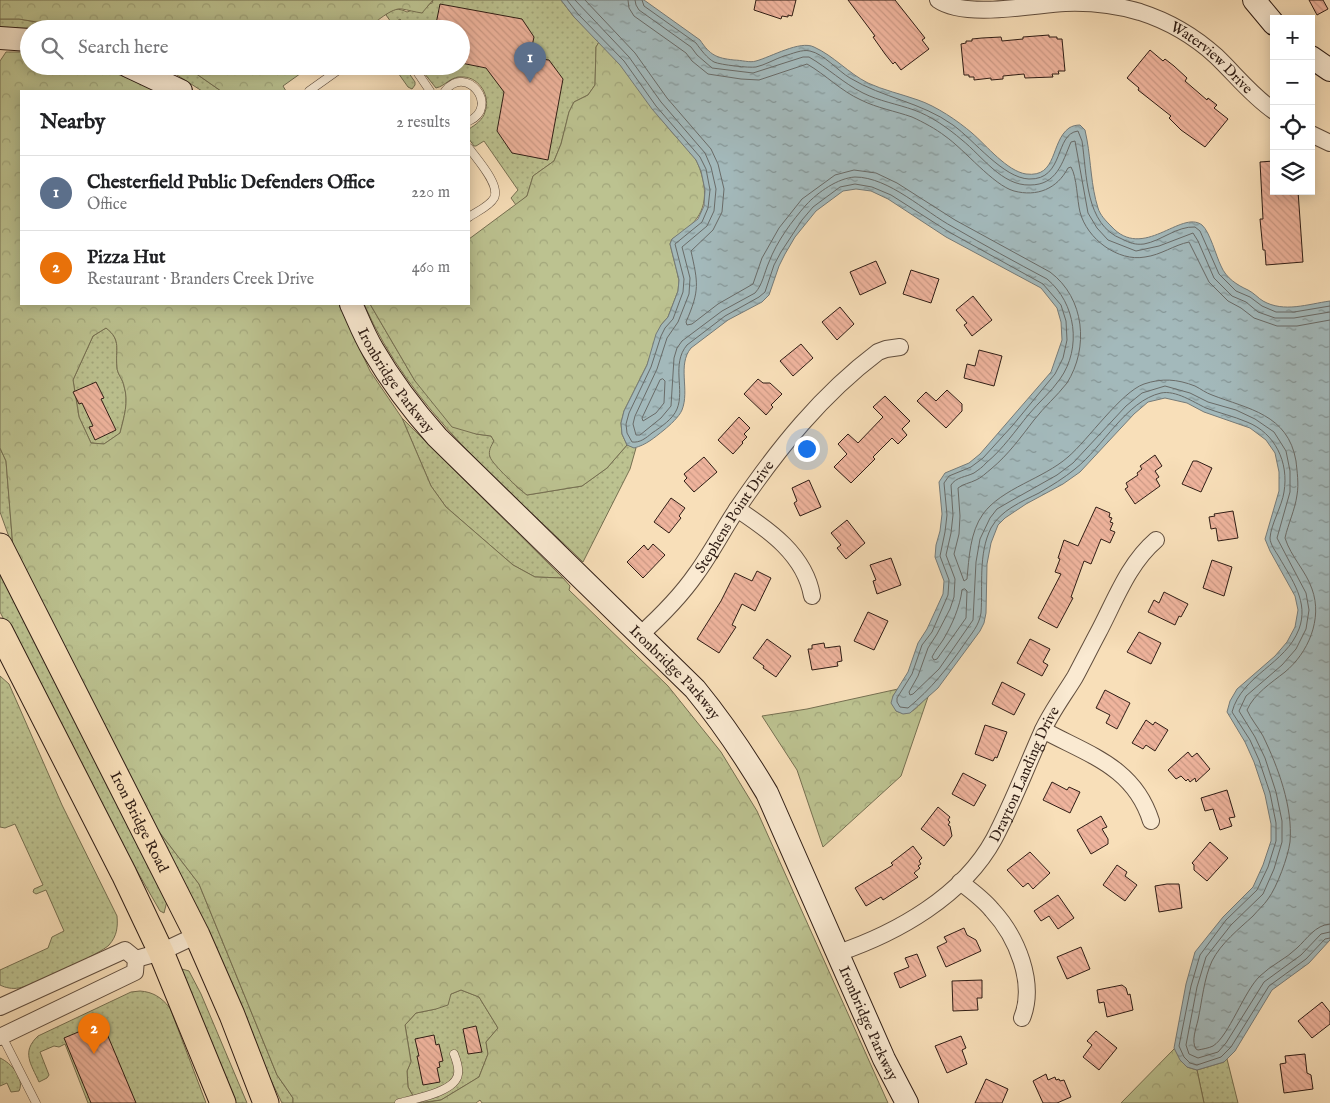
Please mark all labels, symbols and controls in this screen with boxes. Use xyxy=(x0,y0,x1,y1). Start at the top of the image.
map controls xyxy=(1270,15,1315,195)
button: + xyxy=(1270,15,1315,60)
street label: Waterview Drive xyxy=(1167,17,1257,98)
search box xyxy=(20,20,470,75)
icon: search xyxy=(38,34,66,62)
text: Search here xyxy=(78,36,169,60)
pin: 1 xyxy=(514,42,546,83)
button: − xyxy=(1270,60,1315,105)
button: locate xyxy=(1270,105,1315,150)
text: Nearby xyxy=(40,109,105,136)
text: 2 results xyxy=(396,113,450,133)
button: layers xyxy=(1270,150,1315,195)
text: Chesterfield Public Defenders Office xyxy=(87,171,375,195)
text: 1 xyxy=(53,183,59,203)
text: 220 m xyxy=(411,183,450,203)
text: Office xyxy=(87,195,127,215)
text: Pizza Hut xyxy=(87,246,165,270)
text: 2 xyxy=(52,258,60,278)
text: 460 m xyxy=(412,258,450,278)
text: Restaurant · Branders Creek Drive xyxy=(87,270,314,290)
street label: Ironbridge Parkway xyxy=(353,325,439,438)
your location xyxy=(794,436,820,462)
street label: Stephens Point Drive xyxy=(691,457,779,577)
street label: Ironbridge Parkway xyxy=(625,621,725,724)
street label: Drayton Landing Drive xyxy=(985,703,1064,846)
street label: Iron Bridge Road xyxy=(106,768,173,877)
street label: Ironbridge Parkway xyxy=(834,963,903,1084)
pin: 2 xyxy=(78,1013,110,1054)

